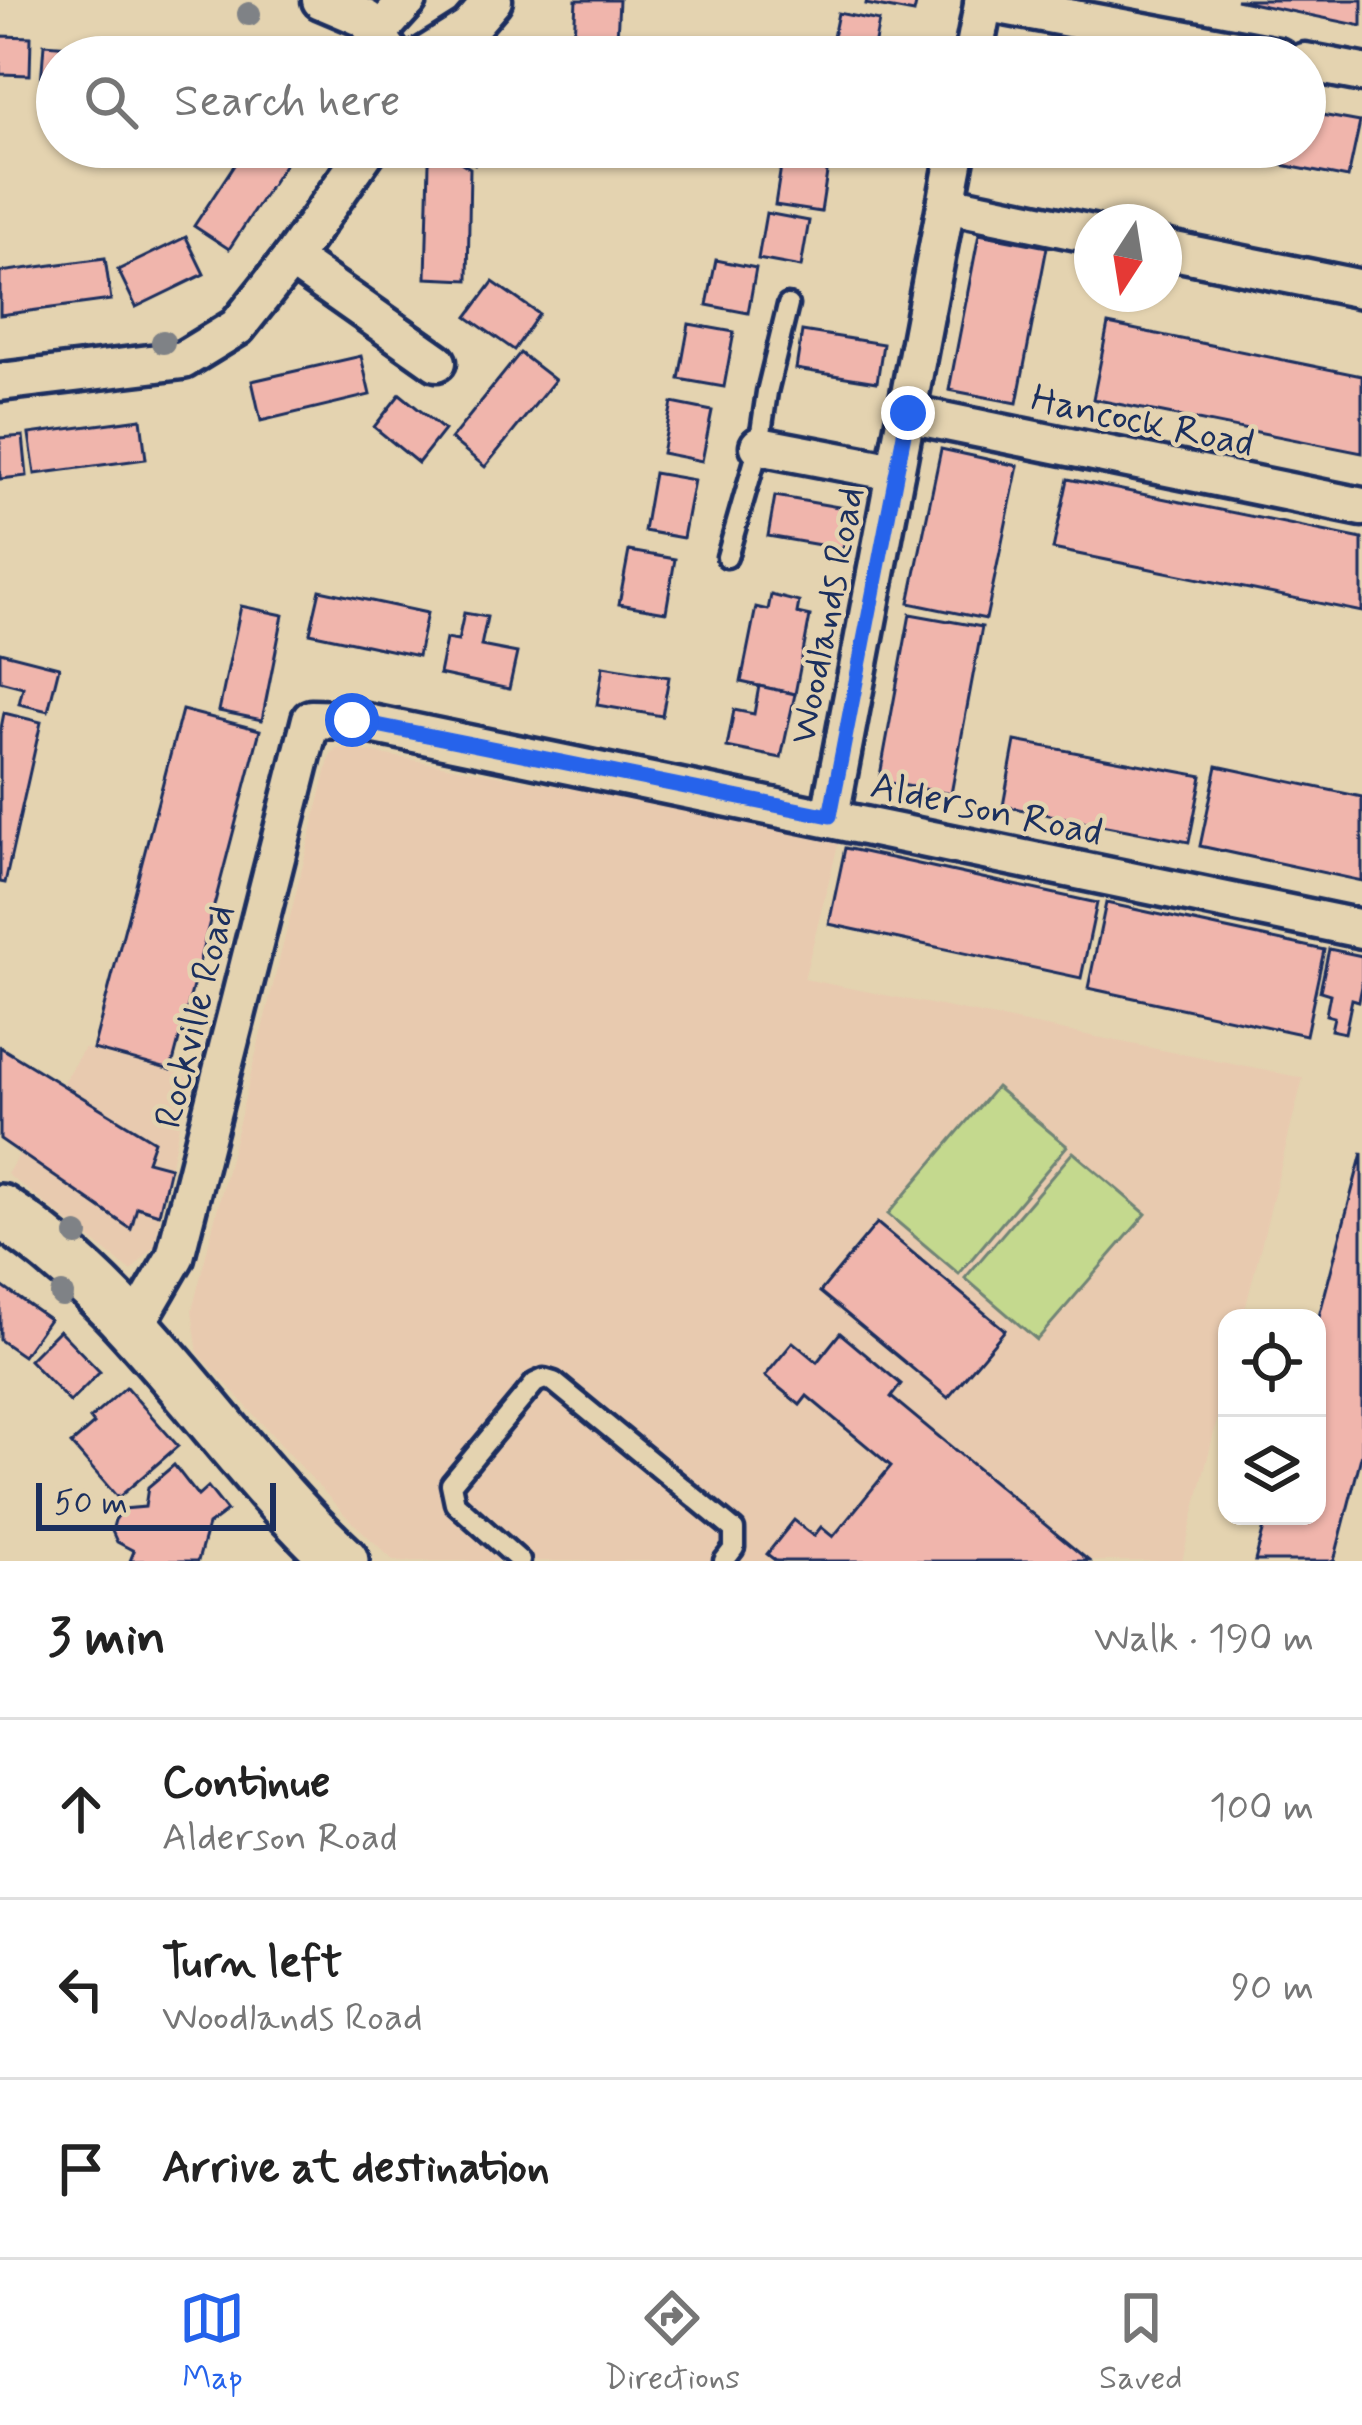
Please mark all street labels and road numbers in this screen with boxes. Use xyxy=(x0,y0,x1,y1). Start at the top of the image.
street label: Hancock Road xyxy=(1026,374,1258,471)
street label: Woodlands Road xyxy=(779,483,878,748)
street label: Alderson Road xyxy=(866,761,1107,860)
street label: Rockville Road xyxy=(144,900,249,1134)

